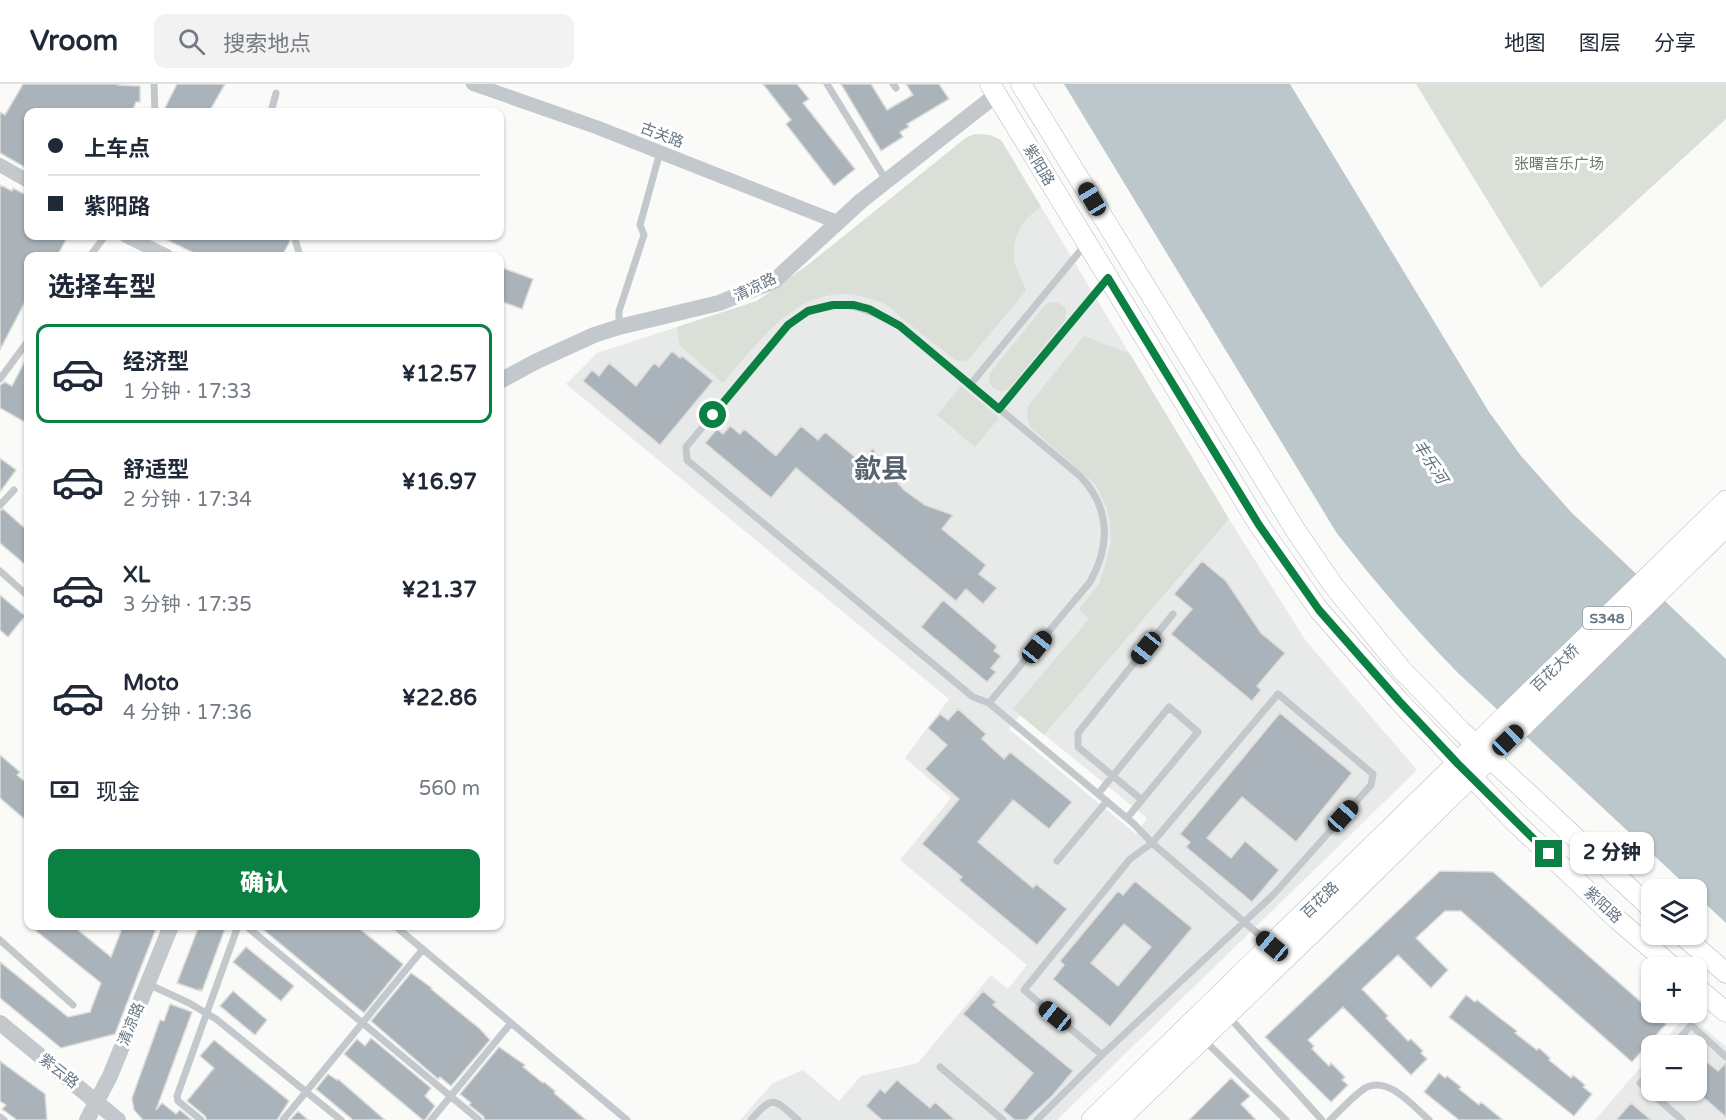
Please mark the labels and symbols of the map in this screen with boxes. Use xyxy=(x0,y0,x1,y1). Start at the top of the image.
street label: 古关路 xyxy=(638,119,686,151)
street label: 紫阳路 xyxy=(1020,141,1058,189)
park label: 张曙音乐广场 xyxy=(1514,155,1604,173)
car xyxy=(1075,179,1109,219)
street label: 清凉路 xyxy=(731,269,779,305)
route start xyxy=(699,401,726,428)
water label: 丰乐河 xyxy=(1409,436,1453,490)
district label: 歙县 xyxy=(854,453,908,486)
road number: S348 xyxy=(1583,607,1631,629)
car xyxy=(1019,627,1055,667)
car xyxy=(1128,628,1164,668)
street label: 百花大桥 xyxy=(1527,641,1583,695)
car xyxy=(1489,721,1527,759)
car xyxy=(1324,797,1362,835)
callout: 2 分钟 xyxy=(1570,833,1654,875)
route end xyxy=(1535,840,1562,867)
street label: 百花路 xyxy=(1298,878,1342,922)
street label: 紫阳路 xyxy=(1580,883,1626,927)
car xyxy=(1252,928,1292,964)
car xyxy=(1035,998,1075,1034)
street label: 清凉路 xyxy=(114,1000,148,1048)
street label: 紫云路 xyxy=(36,1050,82,1092)

